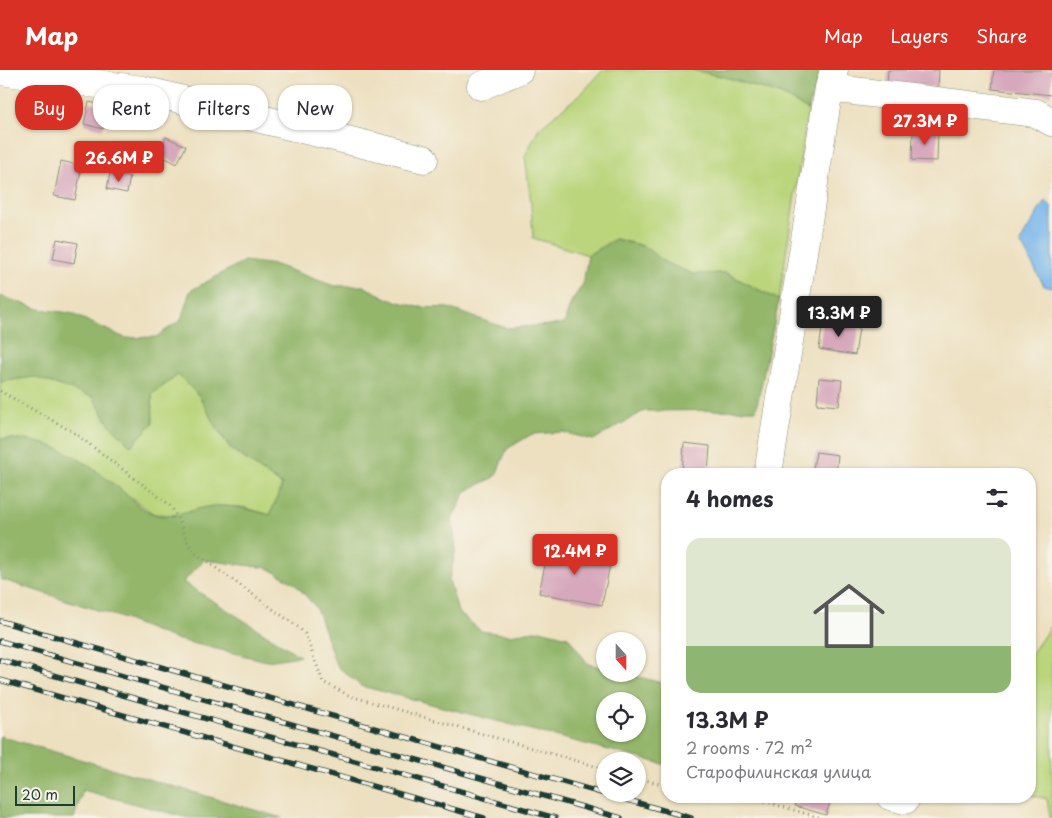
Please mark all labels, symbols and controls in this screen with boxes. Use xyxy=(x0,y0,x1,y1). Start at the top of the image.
text: Map xyxy=(25,17,78,53)
text: Map xyxy=(824,22,863,49)
text: Layers xyxy=(891,22,948,49)
text: Share xyxy=(976,22,1027,49)
chip: Buy xyxy=(15,85,83,130)
chip: Rent xyxy=(93,85,169,130)
chip: Filters xyxy=(179,85,268,130)
chip: New xyxy=(278,85,352,130)
pin: 27.3M ₽ xyxy=(879,104,971,146)
text: 27.3M ₽ xyxy=(893,108,957,132)
pin: 26.6M ₽ xyxy=(73,140,165,183)
text: 26.6M ₽ xyxy=(85,145,153,169)
pin: 13.3M ₽ xyxy=(793,296,885,338)
text: 13.3M ₽ xyxy=(808,300,870,324)
text: 4 homes xyxy=(686,482,773,514)
icon: filters xyxy=(983,484,1011,512)
pin: 12.4M ₽ xyxy=(529,534,621,576)
text: 12.4M ₽ xyxy=(544,538,606,562)
icon: home xyxy=(804,571,894,661)
north arrow xyxy=(596,632,646,682)
map controls xyxy=(596,632,646,802)
button: locate xyxy=(596,692,646,742)
text: 13.3M ₽ xyxy=(686,703,769,735)
text: 2 rooms · 72 m² xyxy=(686,735,813,759)
button: layers xyxy=(596,752,646,802)
text: Старофилинская улица xyxy=(686,759,871,783)
scale bar xyxy=(15,783,75,806)
text: 20 m xyxy=(22,784,58,805)

